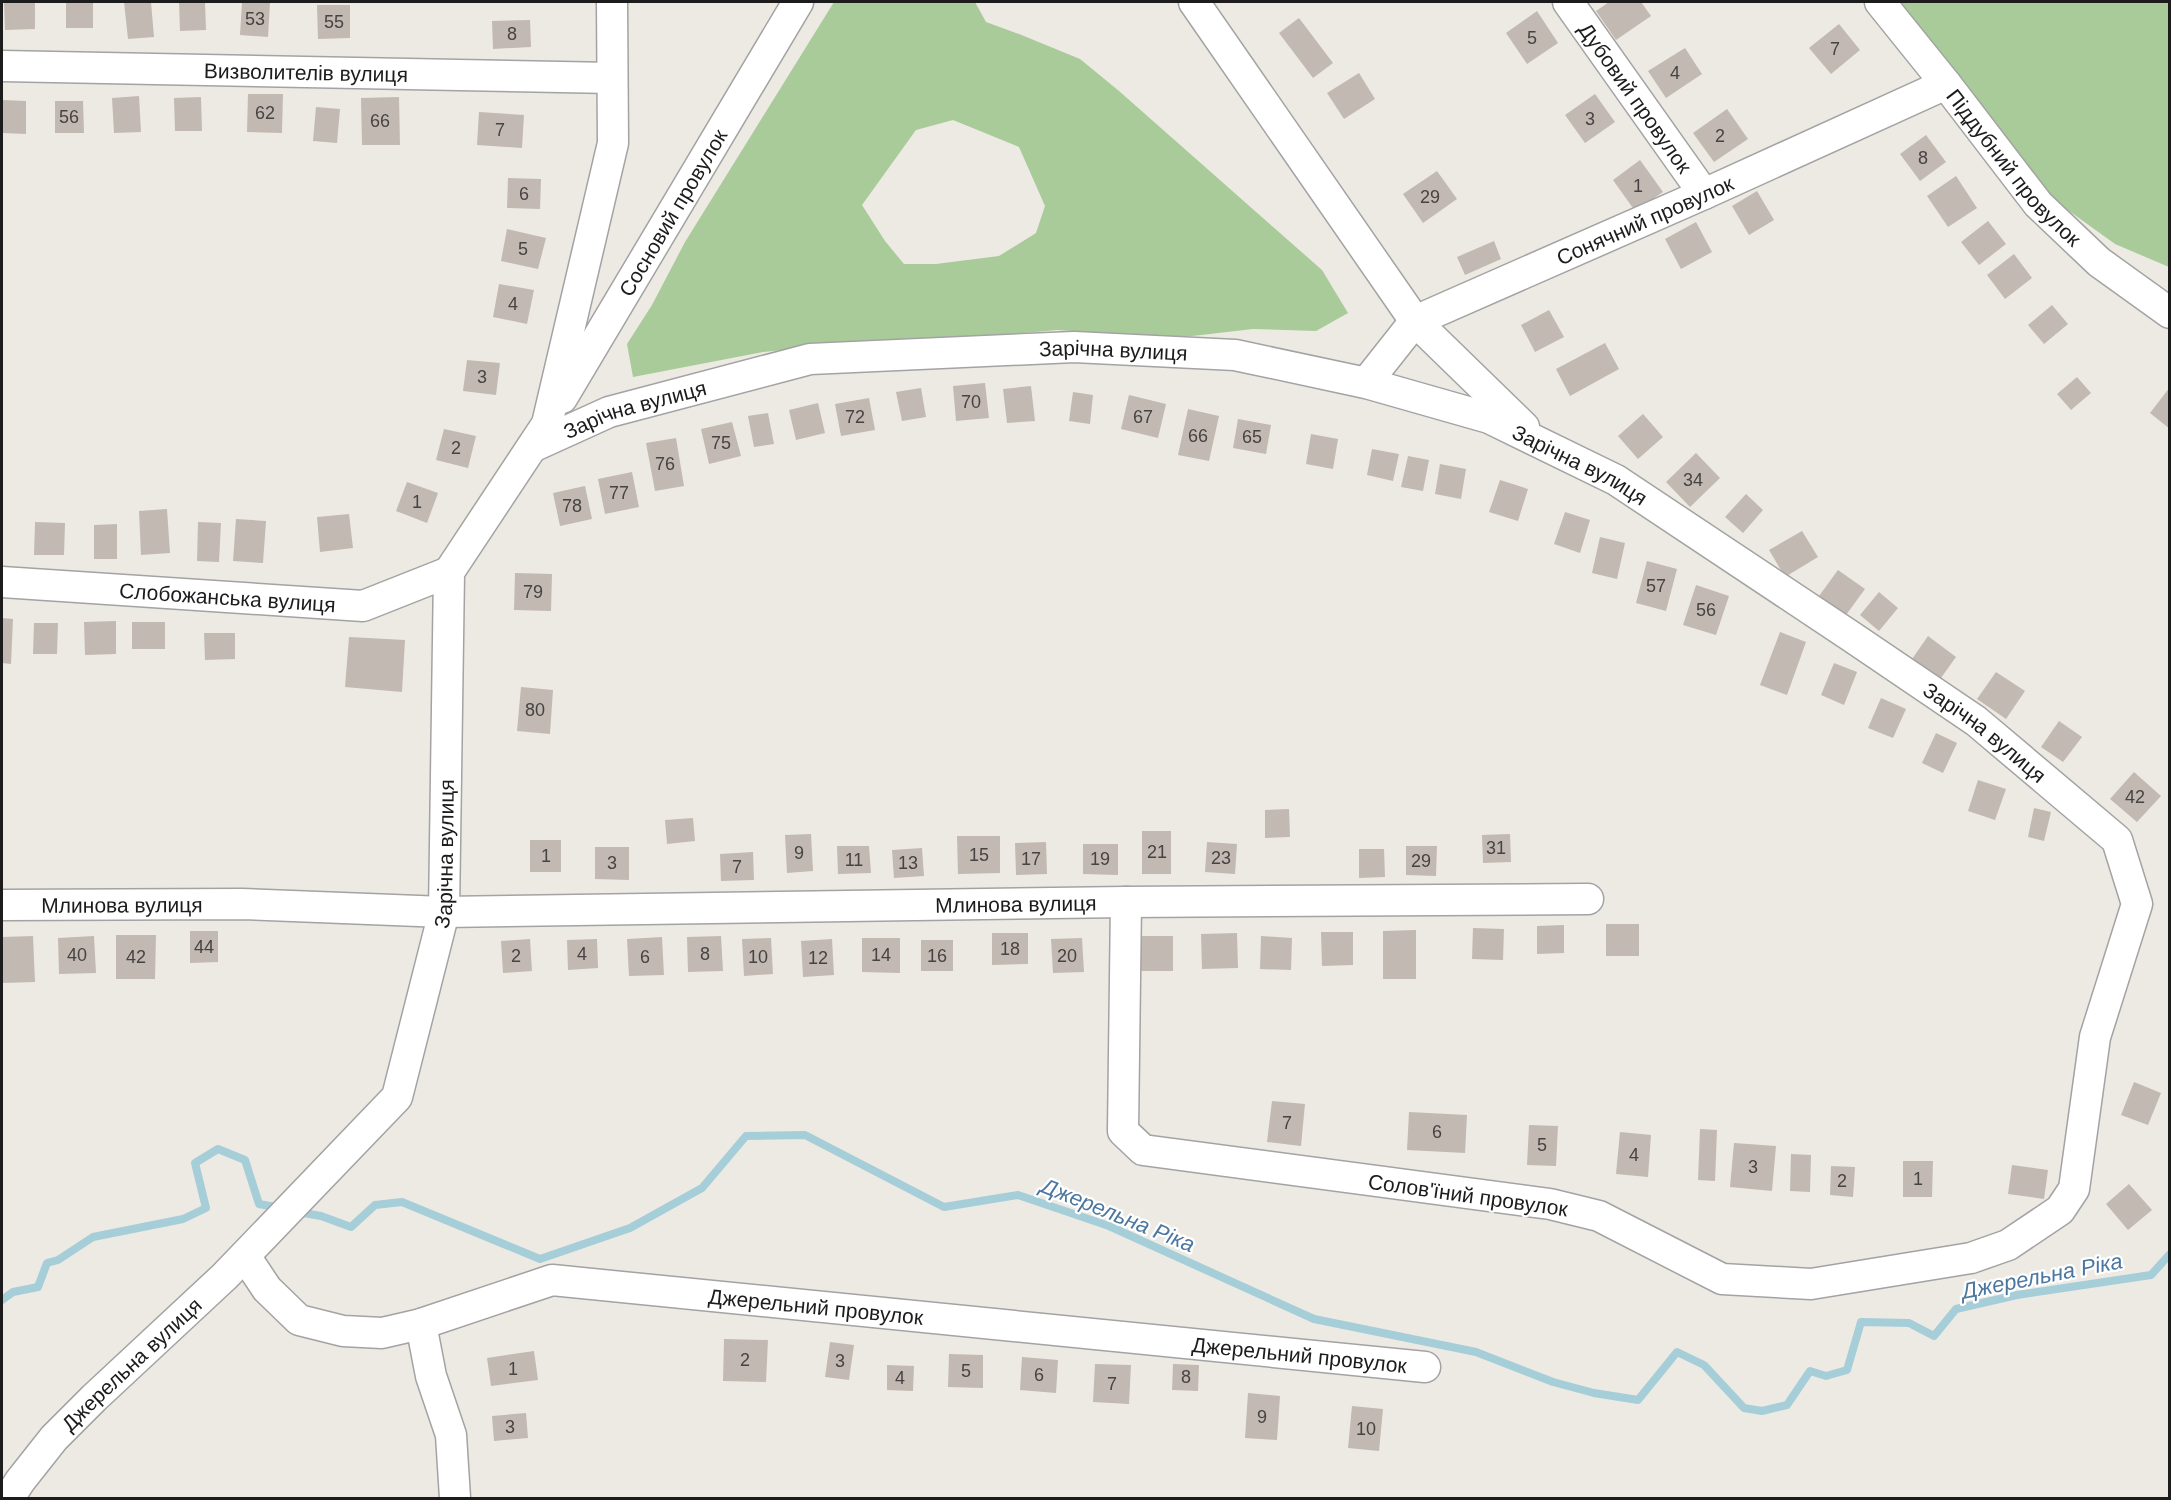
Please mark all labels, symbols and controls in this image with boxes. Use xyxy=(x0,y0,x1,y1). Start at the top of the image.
house number: 53 xyxy=(245,9,265,29)
house number: 55 xyxy=(324,12,344,32)
street label: Дубовий провулок xyxy=(1575,18,1697,178)
house number: 8 xyxy=(507,24,517,44)
house number: 5 xyxy=(1527,28,1537,48)
house number: 7 xyxy=(1830,39,1840,59)
street label: Визволителів вулиця xyxy=(204,58,408,85)
house number: 4 xyxy=(1670,63,1680,83)
street label: Піддубний провулок xyxy=(1943,84,2086,251)
house number: 62 xyxy=(255,103,275,123)
house number: 56 xyxy=(59,107,79,127)
house number: 3 xyxy=(1585,109,1595,129)
house number: 66 xyxy=(370,111,390,131)
house number: 7 xyxy=(495,120,505,140)
street label: Сосновий провулок xyxy=(614,124,732,300)
house number: 2 xyxy=(1715,126,1725,146)
house number: 8 xyxy=(1918,148,1928,168)
street label: Сонячний провулок xyxy=(1553,171,1737,269)
house number: 1 xyxy=(1633,176,1643,196)
house number: 6 xyxy=(519,184,529,204)
house number: 29 xyxy=(1420,187,1440,207)
house number: 5 xyxy=(518,239,528,259)
house number: 4 xyxy=(508,294,518,314)
street label: Зарічна вулиця xyxy=(1038,335,1188,364)
house number: 3 xyxy=(477,367,487,387)
street label: Зарічна вулиця xyxy=(560,375,709,443)
house number: 70 xyxy=(961,392,981,412)
house number: 72 xyxy=(845,407,865,427)
house number: 67 xyxy=(1133,407,1153,427)
street label: Зарічна вулиця xyxy=(1509,420,1652,509)
house number: 66 xyxy=(1188,426,1208,446)
house number: 65 xyxy=(1242,427,1262,447)
house number: 75 xyxy=(711,433,731,453)
house number: 2 xyxy=(451,438,461,458)
house number: 76 xyxy=(655,454,675,474)
house number: 34 xyxy=(1683,470,1703,490)
house number: 77 xyxy=(609,483,629,503)
house number: 1 xyxy=(412,492,422,512)
house number: 78 xyxy=(562,496,582,516)
house number: 57 xyxy=(1646,576,1666,596)
street label: Слобожанська вулиця xyxy=(118,578,337,616)
house number: 79 xyxy=(523,582,543,602)
house number: 56 xyxy=(1696,600,1716,620)
street label: Зарічна вулиця xyxy=(1919,677,2051,787)
house number: 80 xyxy=(525,700,545,720)
street label: Зарічна вулиця xyxy=(429,779,457,931)
house number: 42 xyxy=(2125,787,2145,807)
house number: 31 xyxy=(1486,838,1506,858)
house number: 21 xyxy=(1147,842,1167,862)
house number: 9 xyxy=(794,843,804,863)
house number: 15 xyxy=(969,845,989,865)
house number: 1 xyxy=(541,846,551,866)
house number: 23 xyxy=(1211,848,1231,868)
house number: 17 xyxy=(1021,849,1041,869)
house number: 19 xyxy=(1090,849,1110,869)
house number: 11 xyxy=(845,850,863,870)
house number: 29 xyxy=(1411,851,1431,871)
house number: 3 xyxy=(607,853,617,873)
house number: 13 xyxy=(898,853,918,873)
house number: 7 xyxy=(732,857,742,877)
street label: Млинова вулиця xyxy=(935,891,1097,916)
street label: Млинова вулиця xyxy=(41,893,203,916)
house number: 44 xyxy=(194,937,214,957)
house number: 18 xyxy=(1000,939,1020,959)
house number: 4 xyxy=(577,944,587,964)
house number: 8 xyxy=(700,944,710,964)
house number: 40 xyxy=(67,945,87,965)
house number: 14 xyxy=(871,945,891,965)
house number: 2 xyxy=(511,946,521,966)
house number: 16 xyxy=(927,946,947,966)
house number: 20 xyxy=(1057,946,1077,966)
house number: 42 xyxy=(126,947,146,967)
house number: 6 xyxy=(640,947,650,967)
house number: 10 xyxy=(748,947,768,967)
house number: 12 xyxy=(808,948,828,968)
house number: 7 xyxy=(1282,1113,1292,1133)
house number: 6 xyxy=(1432,1122,1442,1142)
house number: 5 xyxy=(1537,1135,1547,1155)
house number: 4 xyxy=(1629,1145,1639,1165)
house number: 3 xyxy=(1748,1157,1758,1177)
house number: 1 xyxy=(1913,1169,1923,1189)
street label: Солов'їний провулок xyxy=(1367,1170,1570,1221)
house number: 2 xyxy=(1837,1171,1847,1191)
water label: Джерельна Ріка xyxy=(1035,1172,1198,1257)
water label: Джерельна Ріка xyxy=(1957,1248,2124,1304)
street label: Джерельний провулок xyxy=(707,1284,925,1329)
street label: Джерельна вулиця xyxy=(57,1293,206,1435)
street label: Джерельний провулок xyxy=(1191,1332,1409,1377)
house number: 2 xyxy=(740,1350,750,1370)
house number: 3 xyxy=(835,1351,845,1371)
house number: 1 xyxy=(508,1359,518,1379)
house number: 5 xyxy=(961,1361,971,1381)
house number: 6 xyxy=(1034,1365,1044,1385)
house number: 8 xyxy=(1181,1367,1191,1387)
house number: 4 xyxy=(895,1368,905,1388)
house number: 7 xyxy=(1107,1374,1117,1394)
house number: 9 xyxy=(1257,1407,1267,1427)
house number: 3 xyxy=(505,1417,515,1437)
house number: 10 xyxy=(1356,1419,1376,1439)

